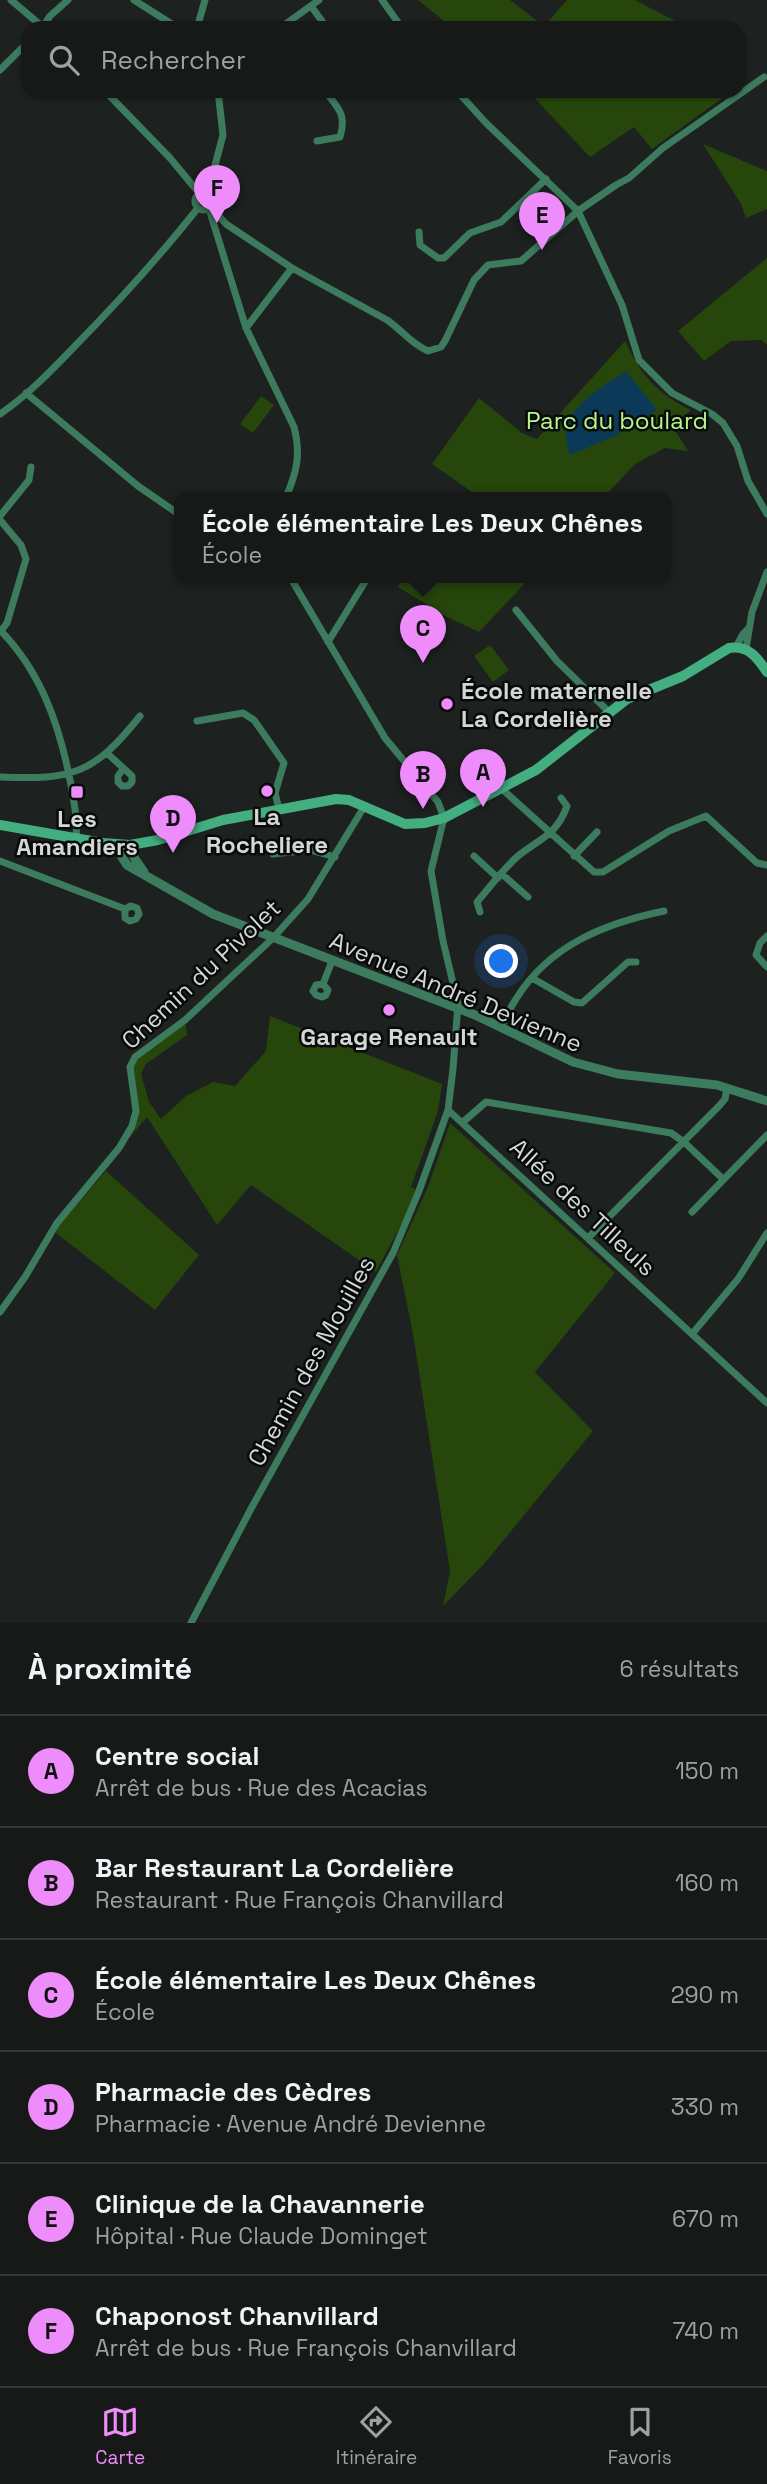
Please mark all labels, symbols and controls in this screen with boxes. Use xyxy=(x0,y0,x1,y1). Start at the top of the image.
search box xyxy=(21,21,746,98)
icon: search xyxy=(45,41,83,79)
text: Rechercher xyxy=(101,43,246,77)
pin: F xyxy=(194,165,240,223)
pin: E xyxy=(519,192,565,250)
park label: Parc du boulard xyxy=(526,405,708,436)
popup xyxy=(174,492,671,583)
text: École élémentaire Les Deux Chênes xyxy=(202,506,643,540)
text: École xyxy=(202,540,262,570)
pin: C xyxy=(400,605,446,663)
place label: École maternelle La Cordelière xyxy=(461,675,652,734)
marker: École maternelle La Cordelière xyxy=(439,696,455,712)
pin: A xyxy=(460,749,506,807)
pin: B xyxy=(400,751,446,809)
marker: La Rocheliere xyxy=(259,783,275,799)
marker: Les Amandiers xyxy=(69,784,85,800)
pin: D xyxy=(150,795,196,853)
place label: La Rocheliere xyxy=(206,801,328,860)
place label: Les Amandiers xyxy=(16,803,138,862)
street label: Chemin du Pivolet xyxy=(115,892,287,1056)
street label: Avenue André Devienne xyxy=(325,925,587,1059)
your location xyxy=(484,944,518,978)
marker: Garage Renault xyxy=(381,1002,397,1018)
place label: Garage Renault xyxy=(300,1021,478,1052)
street label: Allée des Tilleuls xyxy=(504,1131,662,1283)
street label: Chemin des Mouilles xyxy=(240,1251,382,1471)
text: À proximité xyxy=(28,1649,192,1688)
text: 6 résultats xyxy=(620,1654,739,1684)
text: Centre social xyxy=(95,1739,259,1773)
text: A xyxy=(44,1756,58,1786)
text: 150 m xyxy=(675,1756,739,1786)
text: Arrêt de bus · Rue des Acacias xyxy=(95,1773,428,1803)
text: Bar Restaurant La Cordelière xyxy=(95,1851,454,1885)
text: B xyxy=(43,1868,59,1898)
text: 160 m xyxy=(675,1868,739,1898)
text: Restaurant · Rue François Chanvillard xyxy=(95,1885,504,1915)
text: École élémentaire Les Deux Chênes xyxy=(95,1963,536,1997)
text: C xyxy=(44,1980,58,2010)
text: 290 m xyxy=(671,1980,739,2010)
text: École xyxy=(95,1997,155,2027)
text: Pharmacie des Cèdres xyxy=(95,2075,371,2109)
text: D xyxy=(43,2092,59,2122)
text: 330 m xyxy=(671,2092,739,2122)
text: Pharmacie · Avenue André Devienne xyxy=(95,2109,486,2139)
text: Clinique de la Chavannerie xyxy=(95,2187,425,2221)
text: E xyxy=(45,2204,57,2234)
text: 670 m xyxy=(672,2204,739,2234)
text: Hôpital · Rue Claude Dominget xyxy=(95,2221,428,2251)
text: Chaponost Chanvillard xyxy=(95,2299,379,2333)
text: F xyxy=(45,2316,57,2346)
text: 740 m xyxy=(673,2316,739,2346)
text: Arrêt de bus · Rue François Chanvillard xyxy=(95,2333,517,2363)
tab: Carte xyxy=(95,2403,145,2470)
tab: Itinéraire xyxy=(336,2403,417,2470)
tab: Favoris xyxy=(608,2403,672,2470)

